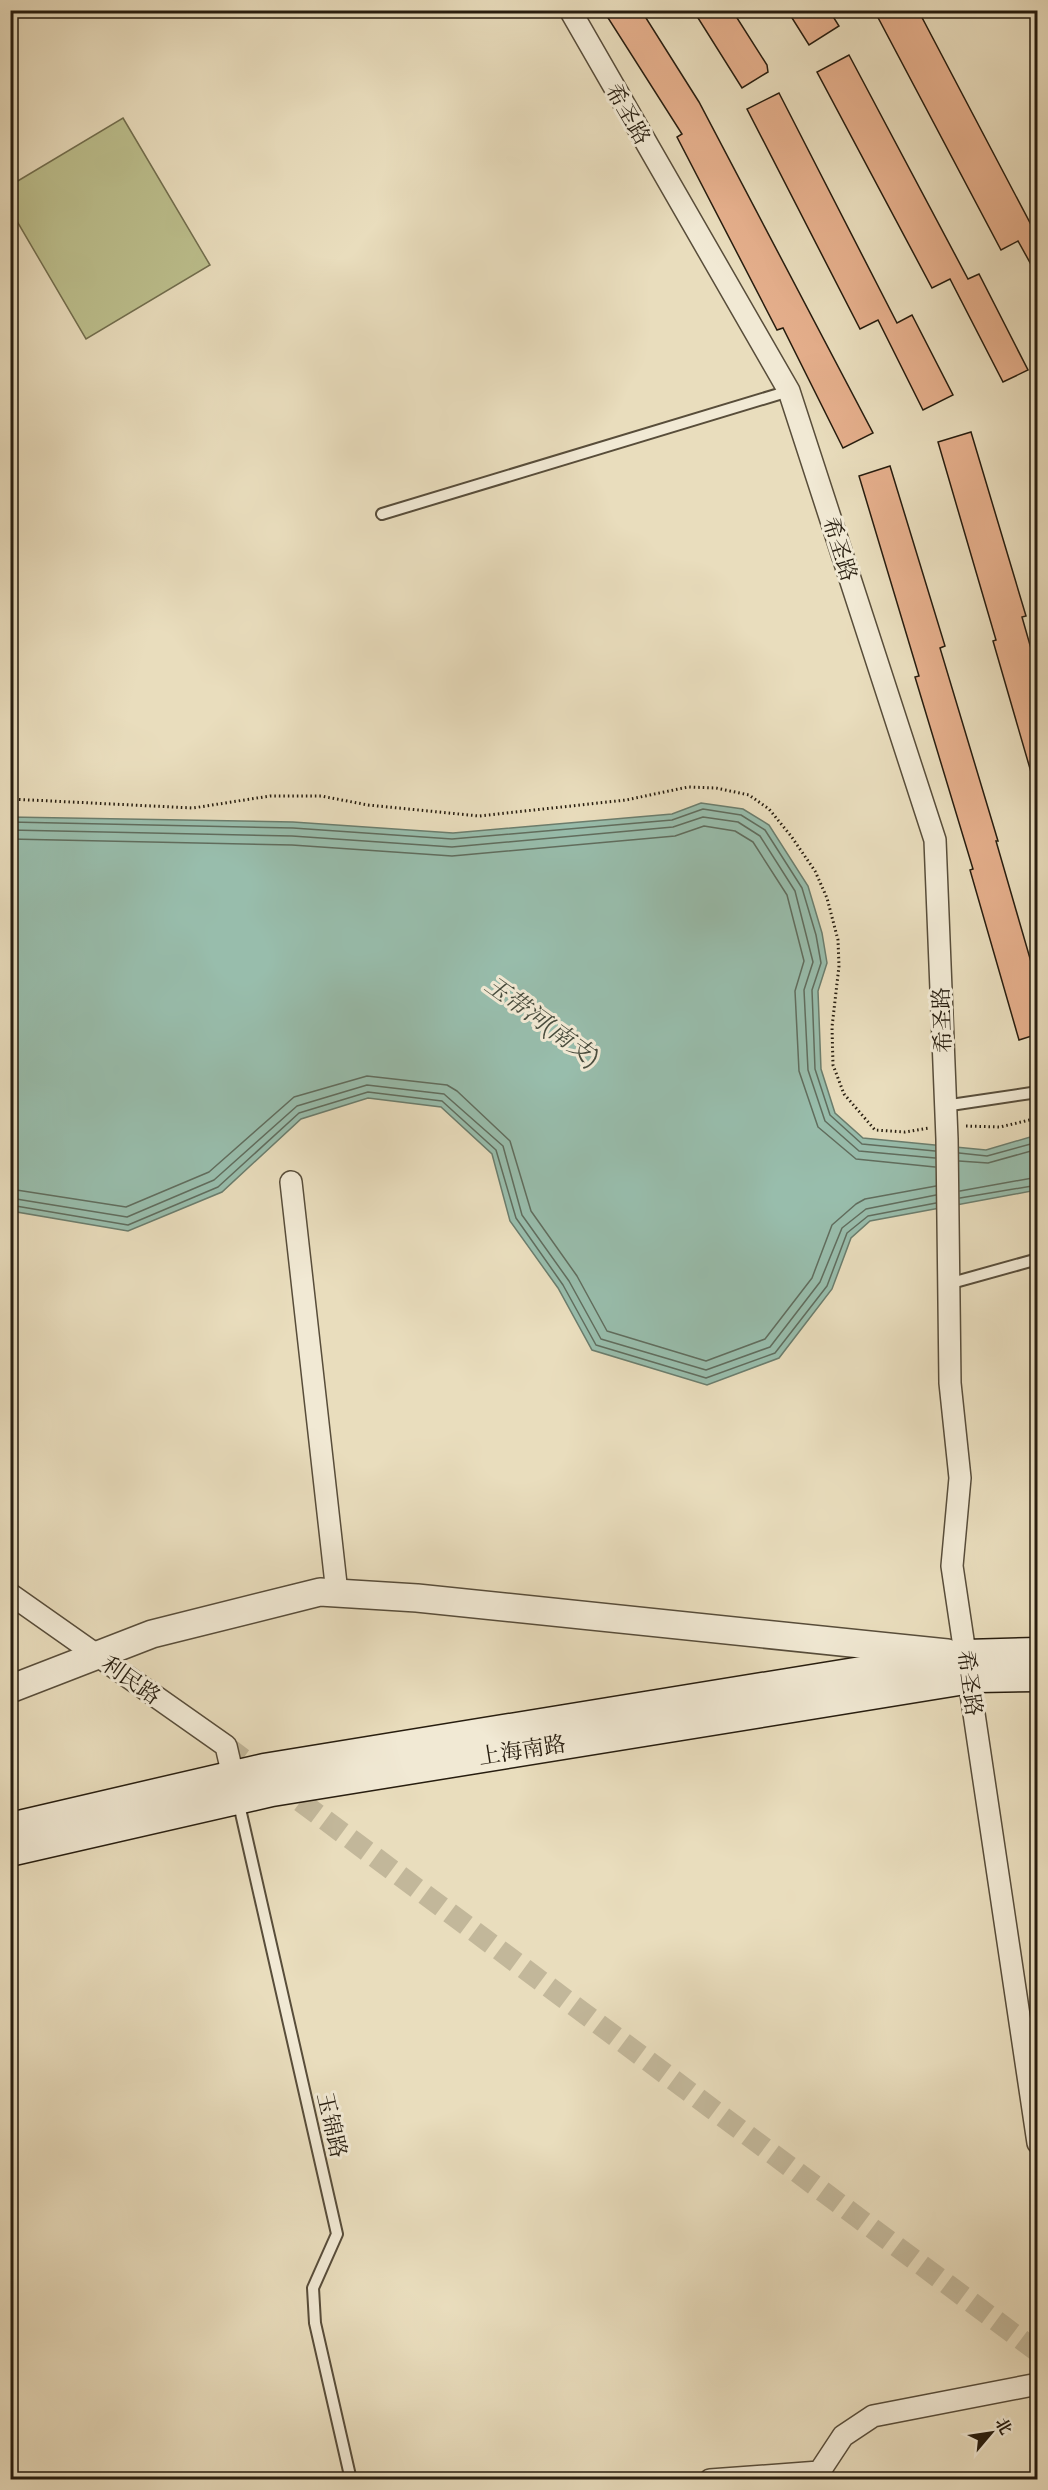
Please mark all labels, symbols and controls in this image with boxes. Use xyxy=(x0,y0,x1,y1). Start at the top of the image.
street label: 希圣路 xyxy=(600,79,656,149)
street label: 希圣路 xyxy=(817,513,863,585)
water label: 玉带河(南支) xyxy=(479,970,605,1072)
street label: 希圣路 xyxy=(927,987,957,1053)
street label: 希圣路 xyxy=(952,1648,988,1718)
street label: 利民路 xyxy=(96,1650,166,1710)
street label: 上海南路 xyxy=(476,1730,568,1770)
street label: 玉锦路 xyxy=(311,2090,353,2160)
north arrow xyxy=(961,2403,1021,2463)
text: 北 xyxy=(991,2414,1016,2438)

